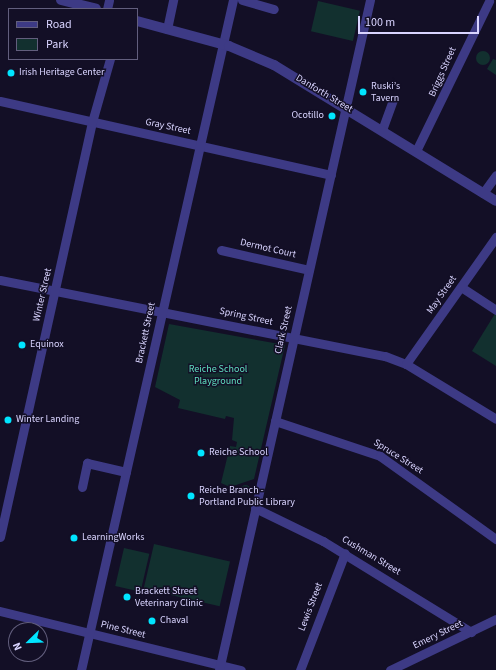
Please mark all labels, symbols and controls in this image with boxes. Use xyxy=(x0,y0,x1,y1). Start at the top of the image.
legend xyxy=(8,8,138,60)
scale bar xyxy=(360,8,481,34)
text: 100 m xyxy=(365,14,395,31)
text: Road xyxy=(46,16,72,33)
text: Park xyxy=(46,36,68,53)
street label: Briggs Street xyxy=(427,45,459,99)
place label: Irish Heritage Center xyxy=(19,67,104,79)
marker: Irish Heritage Center xyxy=(6,68,16,78)
street label: Danforth Street xyxy=(293,72,355,116)
place label: Ruski’s Tavern xyxy=(371,80,400,104)
marker: Ruski’s Tavern xyxy=(358,87,368,97)
place label: Ocotillo xyxy=(291,110,324,122)
marker: Ocotillo xyxy=(327,111,337,121)
street label: Gray Street xyxy=(144,116,192,138)
street label: Dermot Court xyxy=(239,237,297,261)
street label: Winter Street xyxy=(31,267,55,323)
street label: May Street xyxy=(424,274,460,316)
street label: Brackett Street xyxy=(134,301,158,365)
street label: Spring Street xyxy=(218,305,274,329)
street label: Clark Street xyxy=(273,305,295,355)
place label: Equinox xyxy=(30,339,64,351)
marker: Equinox xyxy=(17,340,27,350)
park label: Reiche School Playground xyxy=(189,363,247,386)
place label: Winter Landing xyxy=(16,414,79,426)
marker: Winter Landing xyxy=(3,415,13,425)
street label: Spruce Street xyxy=(371,437,425,477)
place label: Reiche School xyxy=(209,447,268,459)
marker: Reiche School xyxy=(196,448,206,458)
place label: Reiche Branch - Portland Public Library xyxy=(199,484,295,508)
marker: Reiche Branch - Portland Public Library xyxy=(186,491,196,501)
place label: LearningWorks xyxy=(82,532,144,544)
marker: LearningWorks xyxy=(69,533,79,543)
street label: Cushman Street xyxy=(339,534,403,578)
street label: Lewis Street xyxy=(296,581,326,633)
place label: Brackett Street Veterinary Clinic xyxy=(135,585,203,608)
marker: Brackett Street Veterinary Clinic xyxy=(122,592,132,602)
place label: Chaval xyxy=(160,615,188,627)
marker: Chaval xyxy=(147,616,157,626)
street label: Emery Street xyxy=(411,618,465,652)
street label: Pine Street xyxy=(99,619,147,641)
north arrow xyxy=(8,622,48,662)
text: N xyxy=(9,640,26,653)

